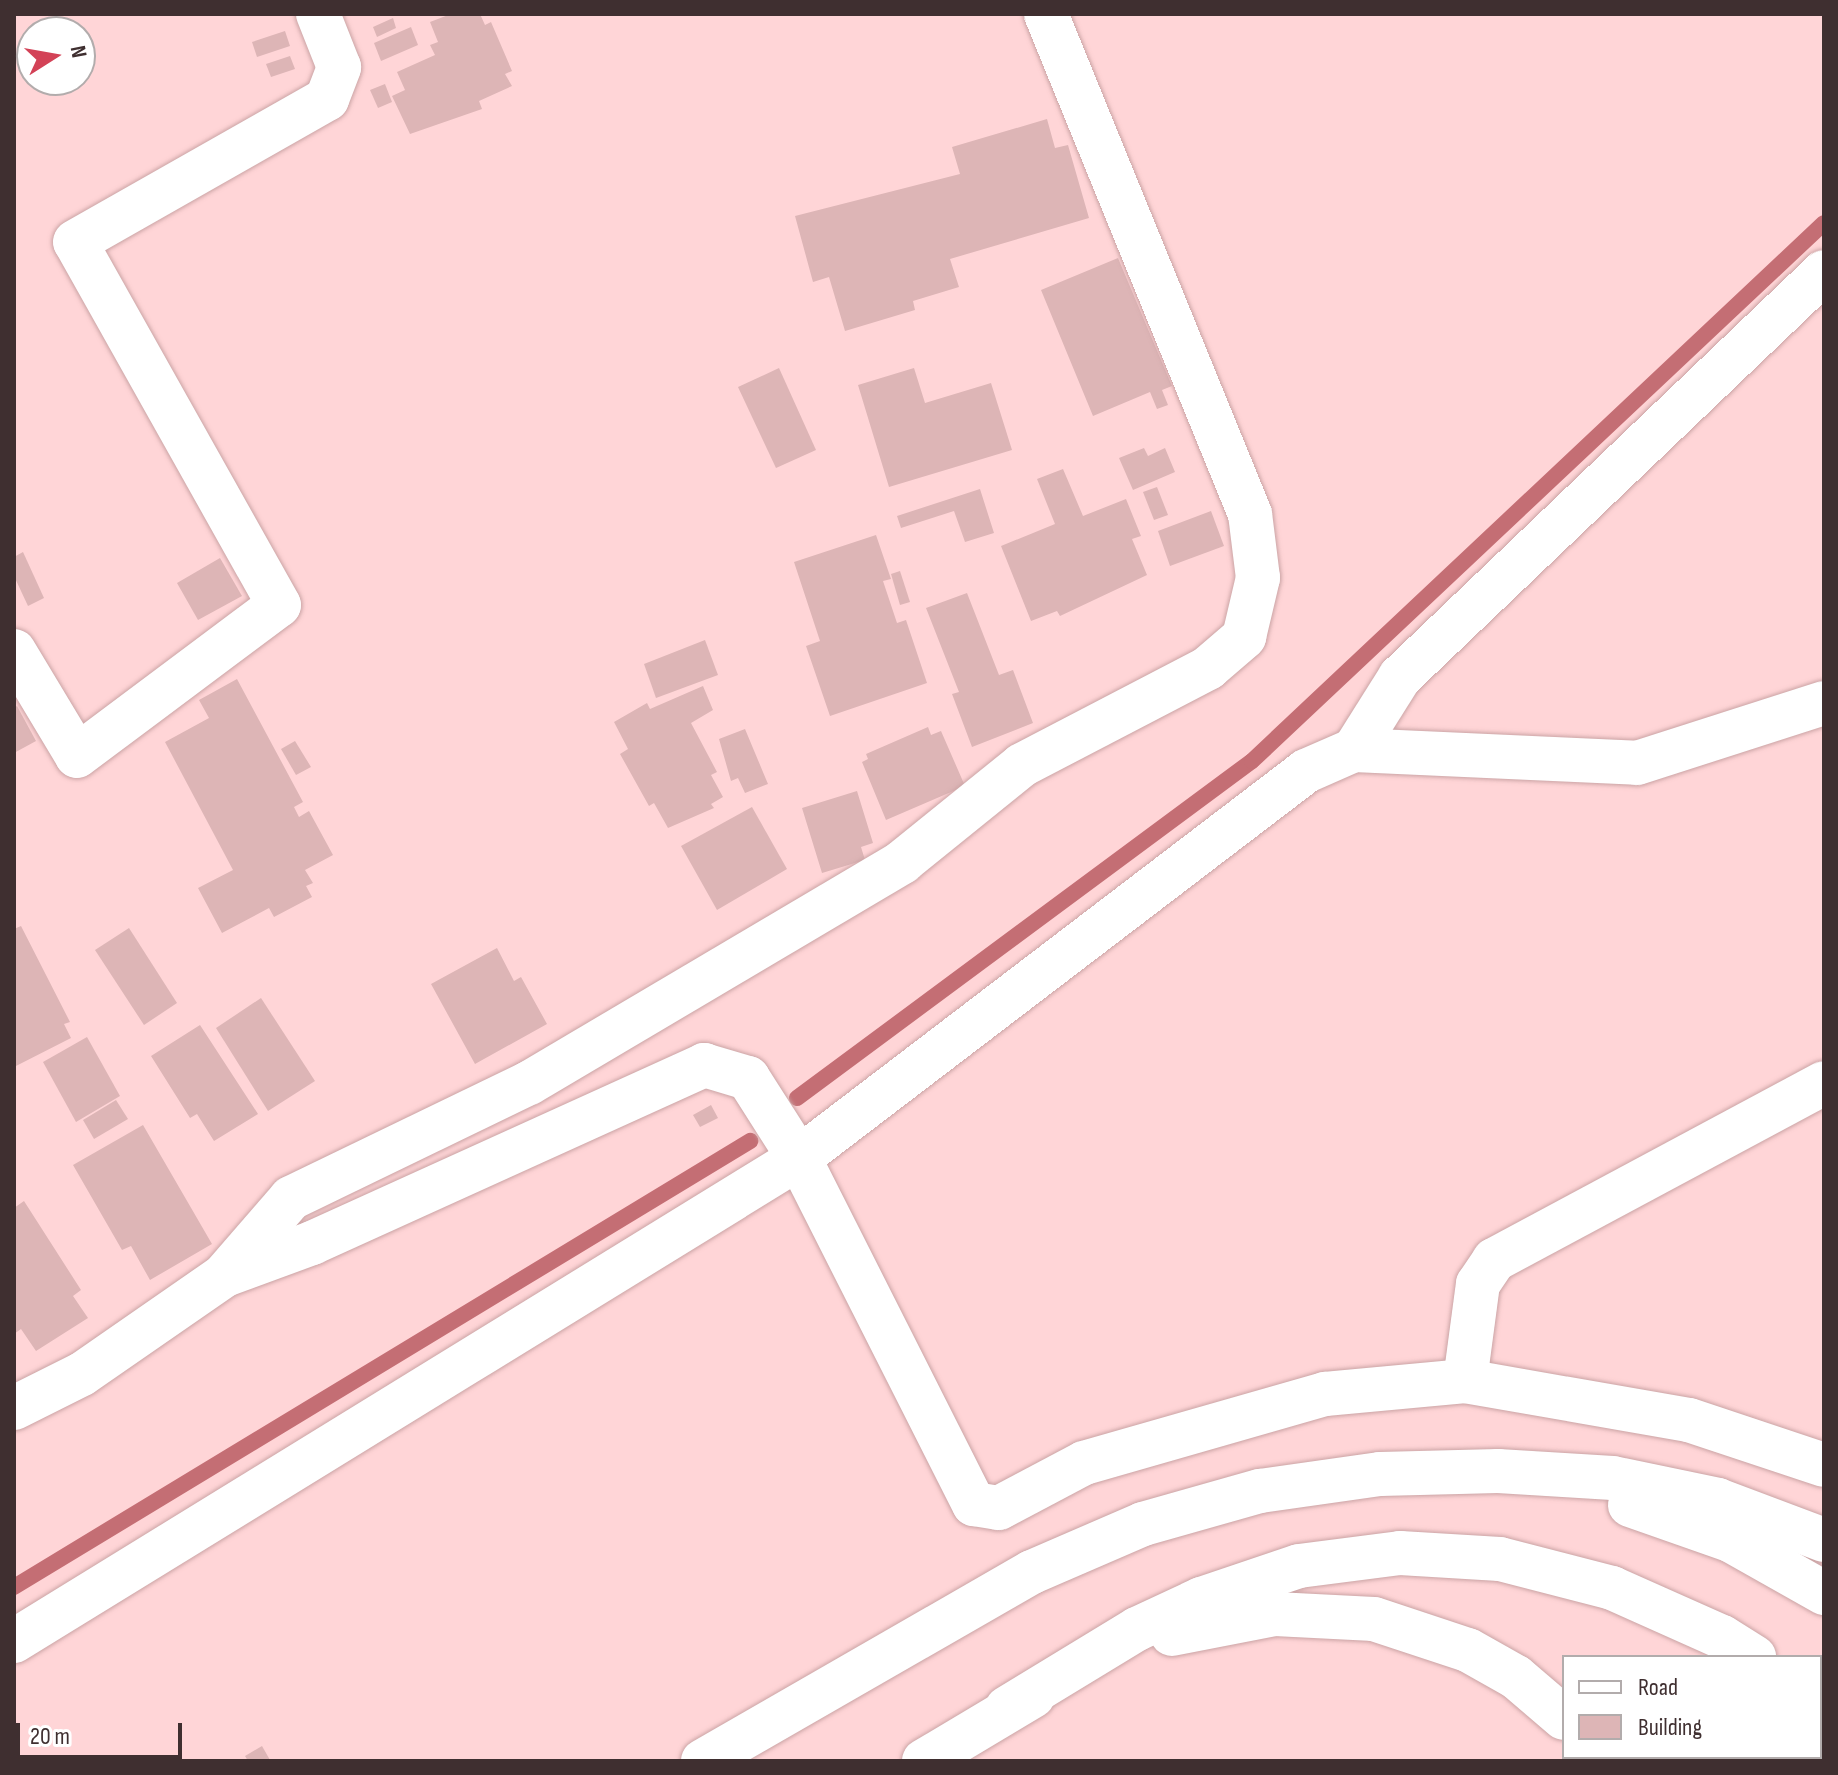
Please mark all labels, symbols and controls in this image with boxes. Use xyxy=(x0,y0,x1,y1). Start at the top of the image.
north arrow xyxy=(16,16,96,96)
text: N xyxy=(64,43,92,60)
legend xyxy=(1562,1655,1822,1759)
text: Road xyxy=(1638,1673,1678,1702)
scale bar xyxy=(20,1707,186,1757)
text: Building xyxy=(1638,1713,1702,1742)
text: 20 m xyxy=(30,1722,70,1751)

